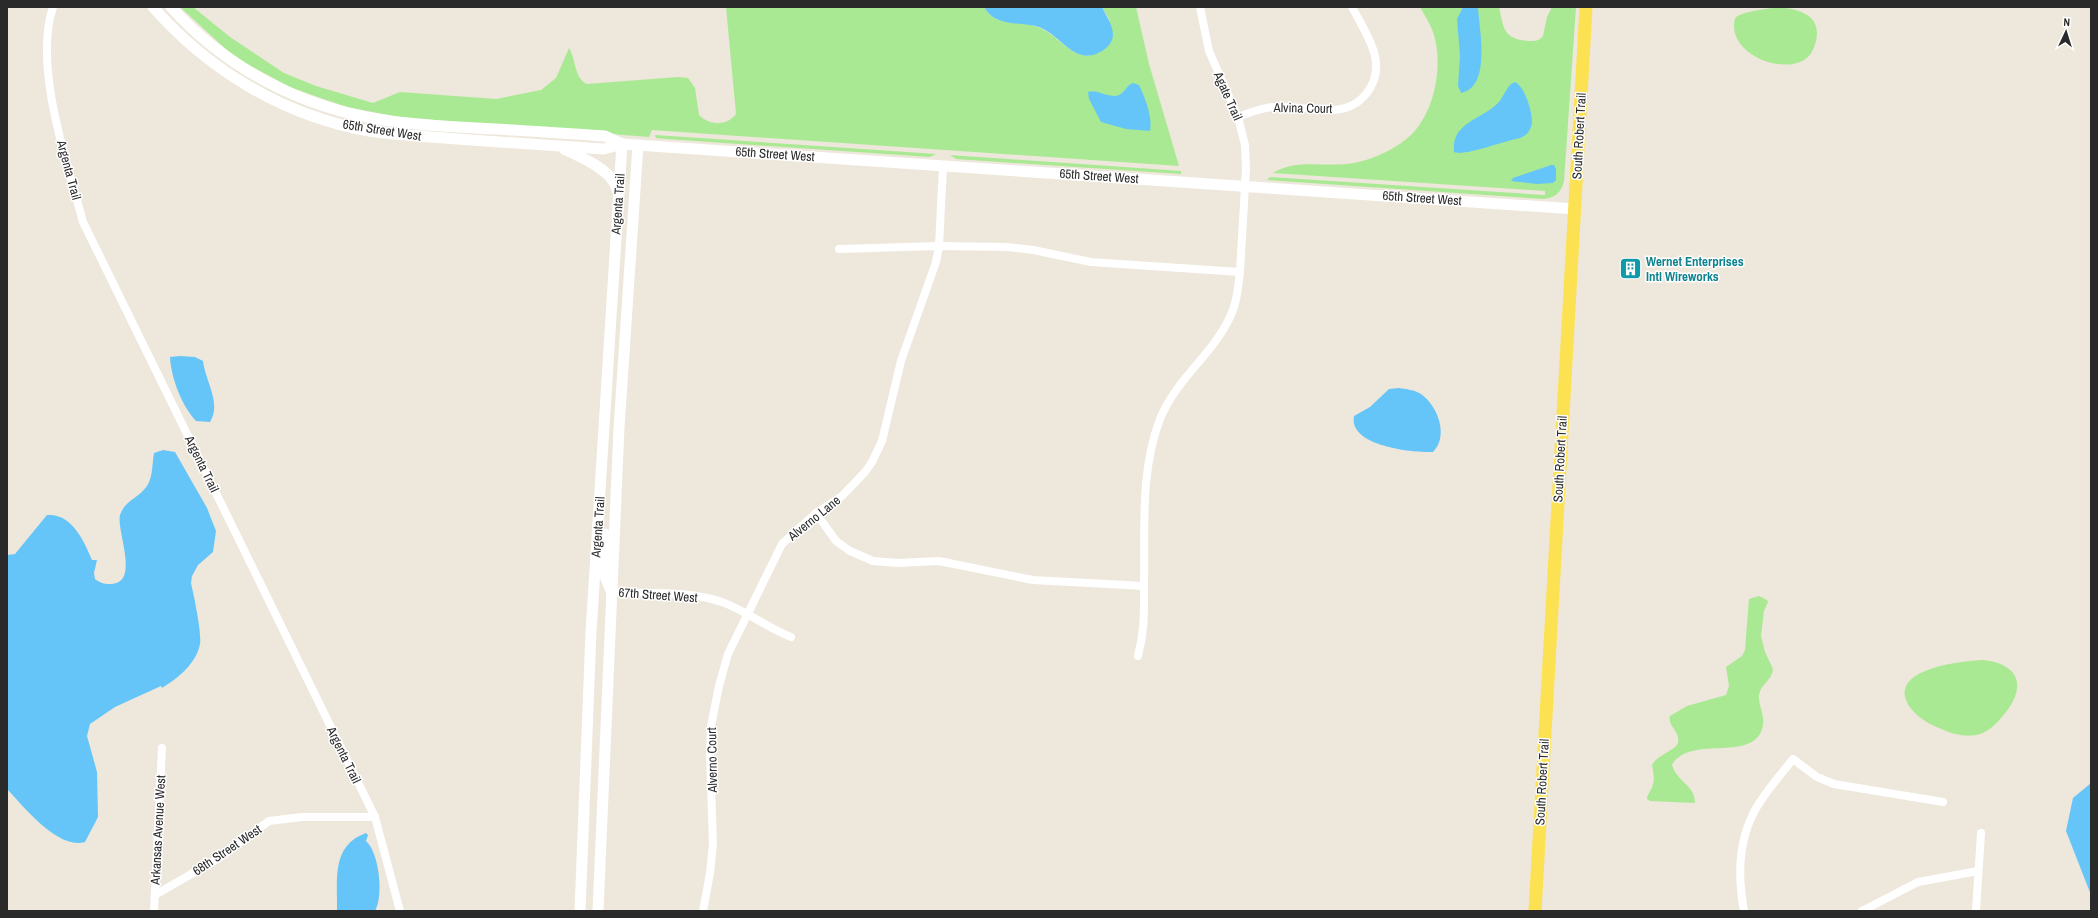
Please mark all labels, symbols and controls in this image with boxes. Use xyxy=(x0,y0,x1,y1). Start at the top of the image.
north arrow xyxy=(2046,12,2086,52)
text: N xyxy=(2063,15,2070,29)
street label: Agate Trail xyxy=(1209,68,1246,123)
street label: South Robert Trail xyxy=(1568,92,1590,180)
street label: Alvina Court xyxy=(1273,99,1333,117)
street label: 65th Street West xyxy=(342,115,422,145)
street label: Argenta Trail xyxy=(53,137,85,202)
street label: 65th Street West xyxy=(735,143,815,165)
street label: 65th Street West xyxy=(1059,165,1139,187)
street label: Argenta Trail xyxy=(607,173,629,236)
street label: 65th Street West xyxy=(1382,187,1462,209)
place label: Wernet Enterprises Intl Wireworks xyxy=(1646,253,1744,285)
building icon: Wernet Enterprises Intl Wireworks xyxy=(1617,255,1643,281)
street label: South Robert Trail xyxy=(1549,415,1571,503)
street label: Argenta Trail xyxy=(181,432,223,495)
street label: Alverno Lane xyxy=(783,492,844,545)
street label: Argenta Trail xyxy=(587,496,609,559)
street label: 67th Street West xyxy=(618,584,698,606)
street label: Argenta Trail xyxy=(323,723,365,786)
street label: Alverno Court xyxy=(703,727,721,794)
street label: South Robert Trail xyxy=(1531,738,1553,826)
street label: Arkansas Avenue West xyxy=(147,775,169,886)
street label: 68th Street West xyxy=(189,821,265,879)

